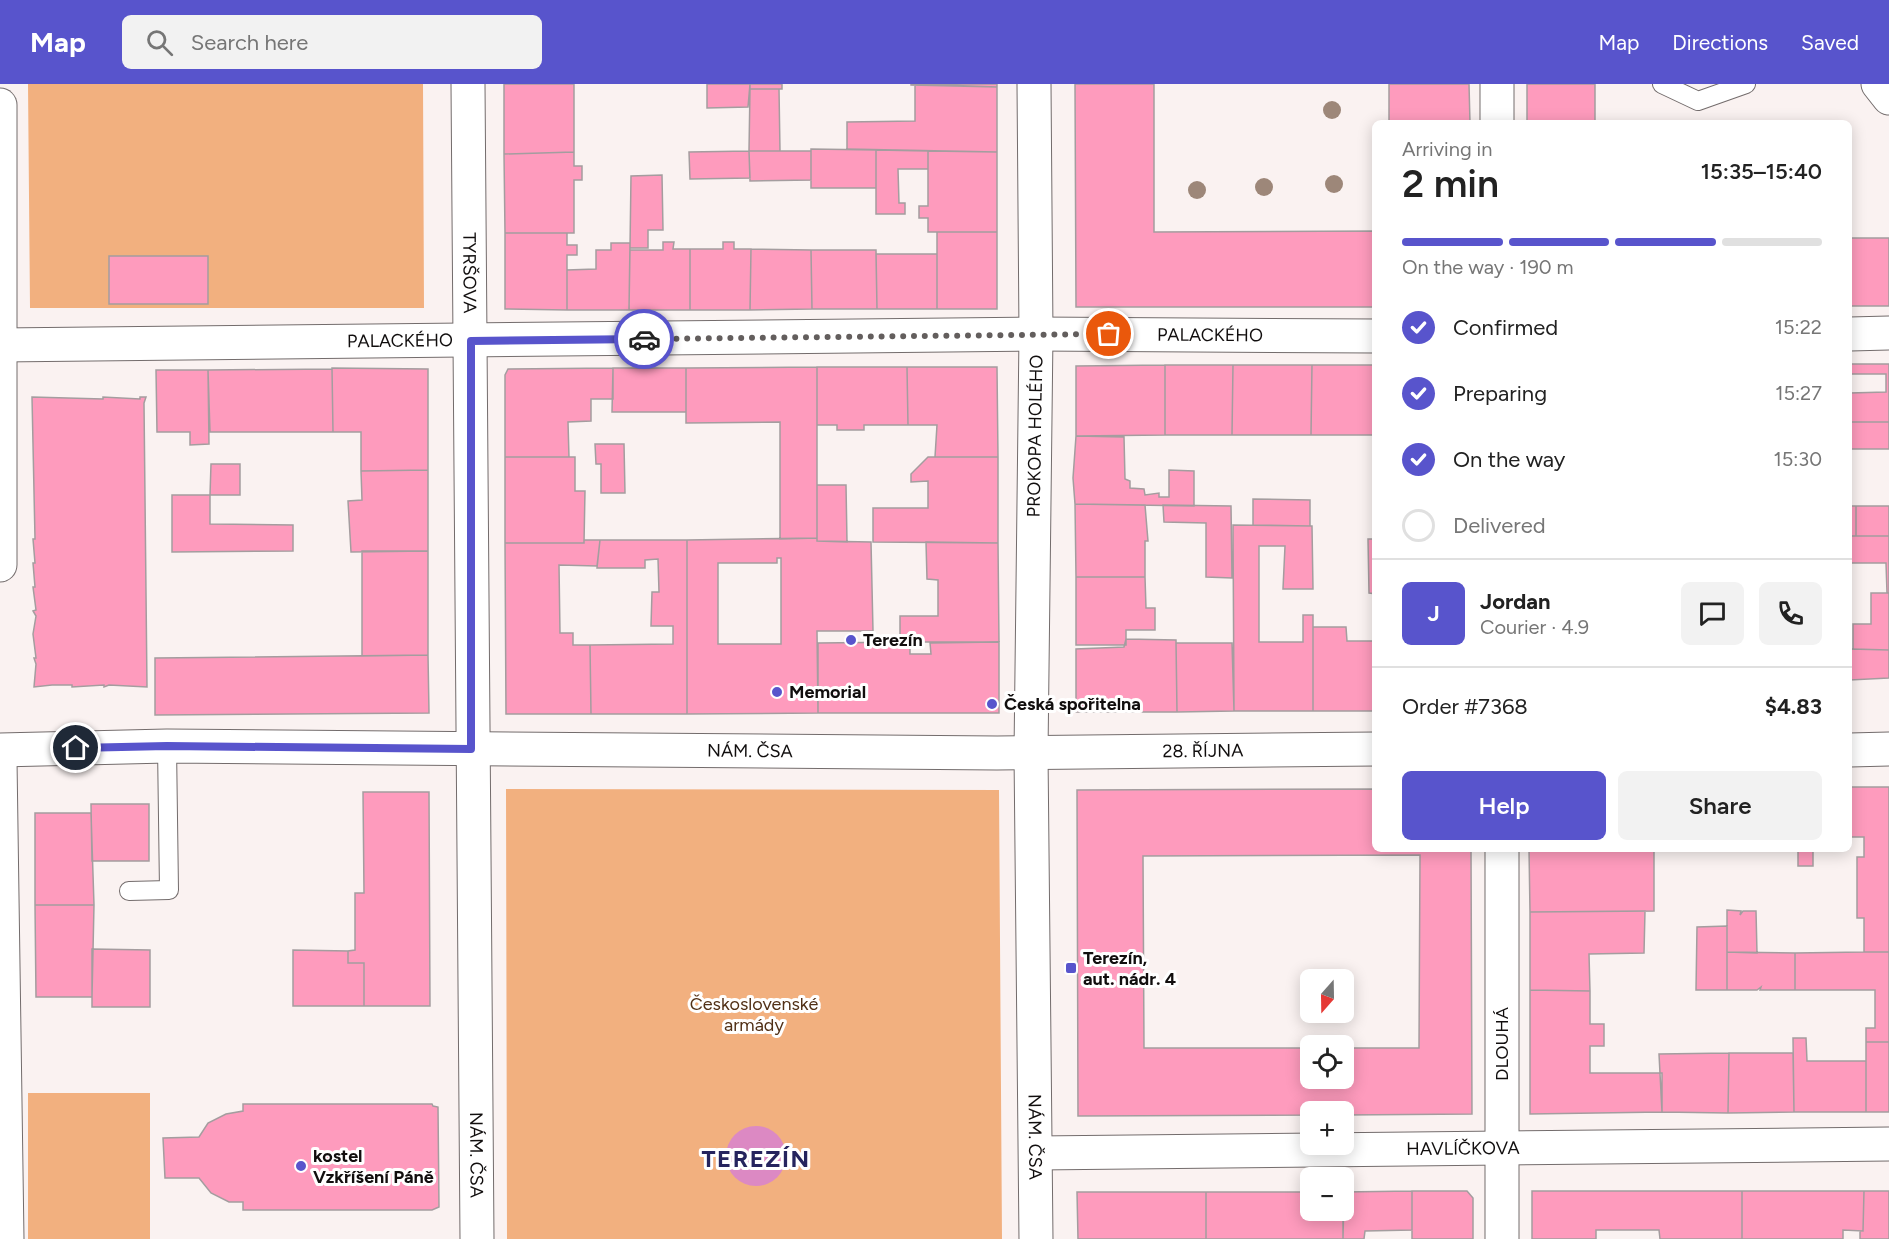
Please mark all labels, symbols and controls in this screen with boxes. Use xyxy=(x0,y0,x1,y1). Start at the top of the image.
search box xyxy=(122,15,542,69)
text: Map xyxy=(30,25,86,59)
icon: search xyxy=(143,26,176,59)
text: Search here xyxy=(191,29,308,56)
text: Map xyxy=(1598,30,1639,55)
text: Directions xyxy=(1672,30,1768,55)
text: Saved xyxy=(1801,30,1859,55)
text: Arriving in xyxy=(1402,137,1492,161)
text: 15:35–15:40 xyxy=(1701,158,1822,185)
text: 2 min xyxy=(1402,160,1499,207)
street label: TYRŠOVA xyxy=(458,232,481,314)
text: On the way · 190 m xyxy=(1402,255,1574,279)
pin xyxy=(1083,308,1134,359)
courier xyxy=(614,309,674,369)
icon: check xyxy=(1402,311,1435,344)
text: Confirmed xyxy=(1453,314,1558,341)
text: 15:22 xyxy=(1775,315,1822,339)
icon: bag xyxy=(1092,317,1125,350)
icon: car xyxy=(628,323,661,356)
street label: PALACKÉHO xyxy=(1157,324,1263,346)
street label: PALACKÉHO xyxy=(347,329,453,352)
street label: PROKOPA HOLÉHO xyxy=(1023,354,1047,518)
icon: check xyxy=(1402,377,1435,410)
text: Preparing xyxy=(1453,380,1547,407)
text: 15:27 xyxy=(1775,381,1822,405)
icon: check xyxy=(1402,443,1435,476)
text: On the way xyxy=(1453,446,1565,473)
text: 15:30 xyxy=(1773,447,1822,471)
text: Delivered xyxy=(1453,512,1546,539)
button: chat xyxy=(1681,582,1744,645)
button: phone xyxy=(1759,582,1822,645)
text: Jordan xyxy=(1480,588,1551,615)
text: J xyxy=(1427,600,1440,627)
text: Courier · 4.9 xyxy=(1480,615,1589,639)
place label: Terezín xyxy=(863,629,923,651)
marker: Terezín xyxy=(844,633,858,647)
place label: Memorial xyxy=(789,681,866,703)
marker: Memorial xyxy=(770,685,784,699)
place label: Česká spořitelna xyxy=(1004,693,1141,715)
text: Order #7368 xyxy=(1402,693,1528,720)
text: $4.83 xyxy=(1765,693,1822,720)
marker: Česká spořitelna xyxy=(985,697,999,711)
pin xyxy=(50,722,101,773)
icon: home xyxy=(59,731,92,764)
street label: 28. ŘÍJNA xyxy=(1162,739,1243,762)
street label: NÁM. ČSA xyxy=(707,740,793,762)
button: Help xyxy=(1402,771,1606,840)
button: Share xyxy=(1618,771,1822,840)
place label: Terezín, aut. nádr. 4 xyxy=(1083,947,1176,990)
marker: Terezín, aut. nádr. 4 xyxy=(1064,961,1078,975)
north arrow xyxy=(1300,969,1354,1023)
map controls xyxy=(1300,969,1354,1221)
park label: Československé armády xyxy=(690,993,818,1036)
street label: DLOUHÁ xyxy=(1491,1007,1513,1081)
button: locate xyxy=(1300,1035,1354,1089)
street label: NÁM. ČSA xyxy=(1024,1094,1046,1180)
button: + xyxy=(1300,1101,1354,1155)
street label: NÁM. ČSA xyxy=(465,1112,488,1198)
street label: HAVLÍČKOVA xyxy=(1406,1137,1520,1160)
district label: TEREZÍN xyxy=(702,1144,810,1173)
place label: kostel Vzkříšení Páně xyxy=(313,1145,434,1188)
marker: kostel Vzkříšení Páně xyxy=(294,1159,308,1173)
button: − xyxy=(1300,1167,1354,1221)

